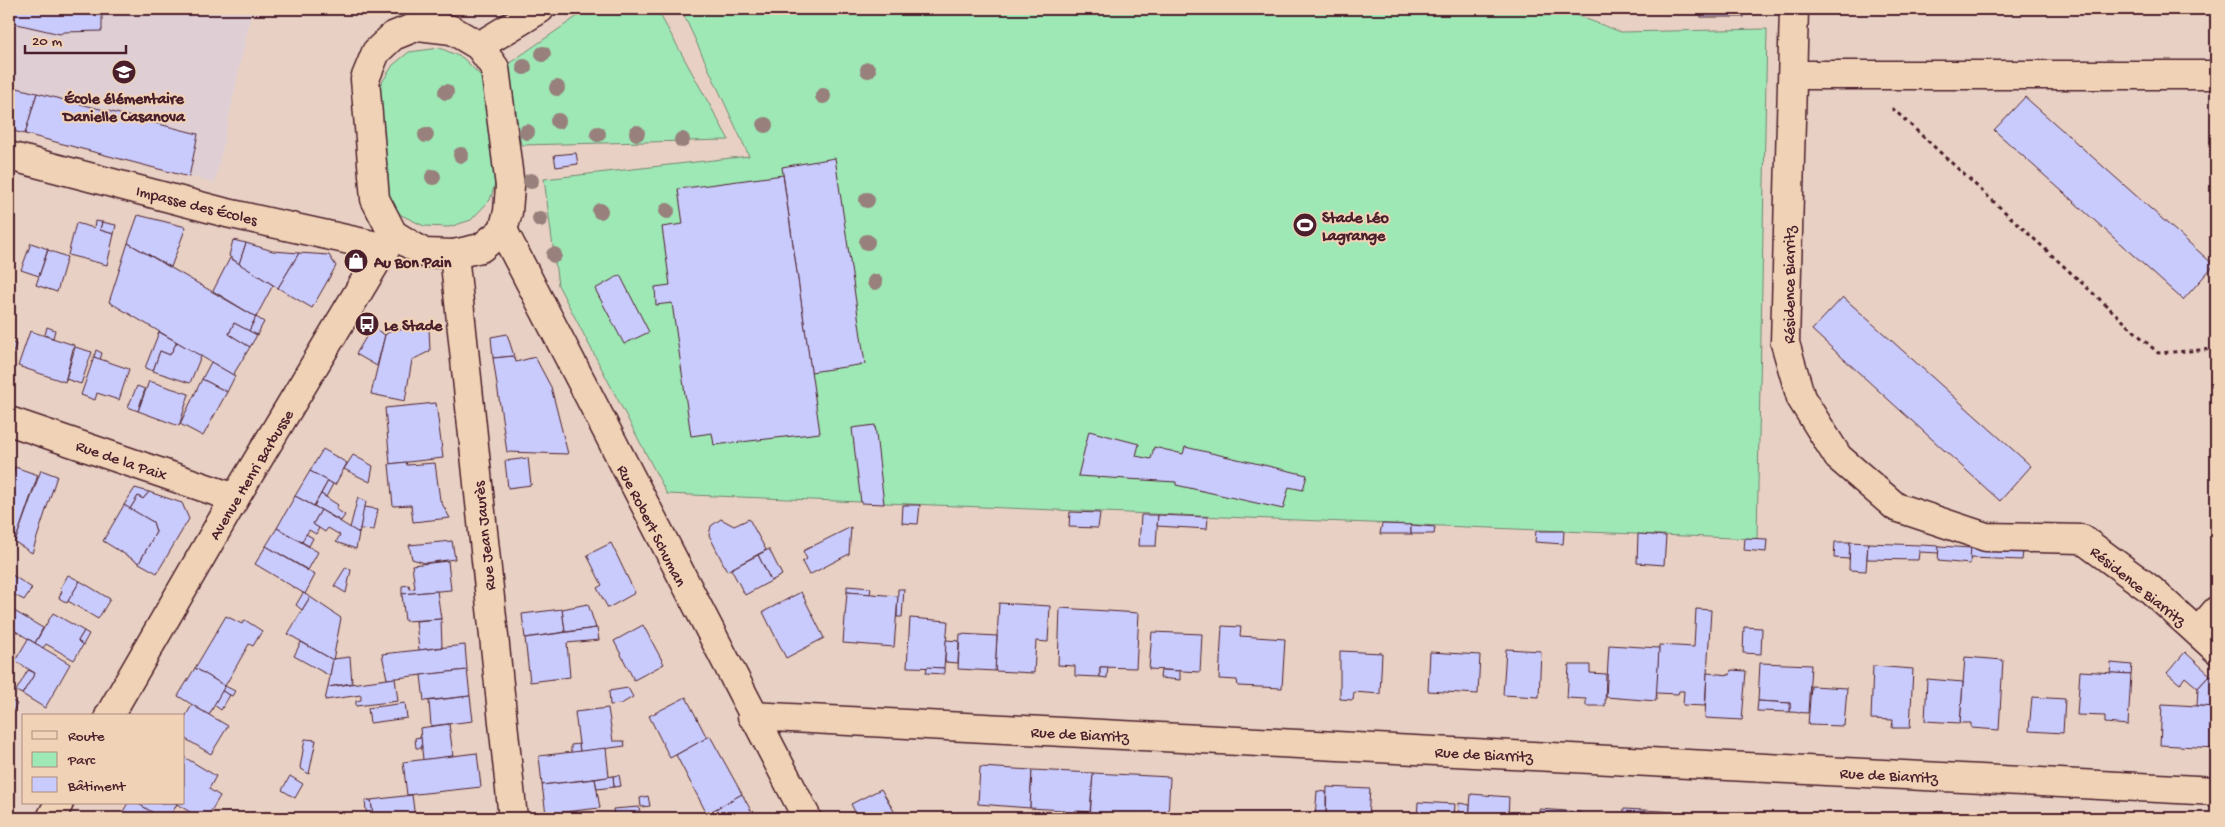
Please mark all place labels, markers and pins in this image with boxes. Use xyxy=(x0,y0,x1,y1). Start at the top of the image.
school or university icon: École élémentaire Danielle Casanova xyxy=(111,59,137,85)
place label: École élémentaire Danielle Casanova xyxy=(61,90,186,128)
place label: Stade Léo Lagrange xyxy=(1322,210,1389,247)
sports icon: Stade Léo Lagrange xyxy=(1292,212,1318,238)
shop icon: Au Bon Pain xyxy=(343,248,369,274)
place label: Au Bon Pain xyxy=(373,255,452,274)
bus stop icon: Le Stade xyxy=(354,311,380,337)
place label: Le Stade xyxy=(384,318,443,337)

